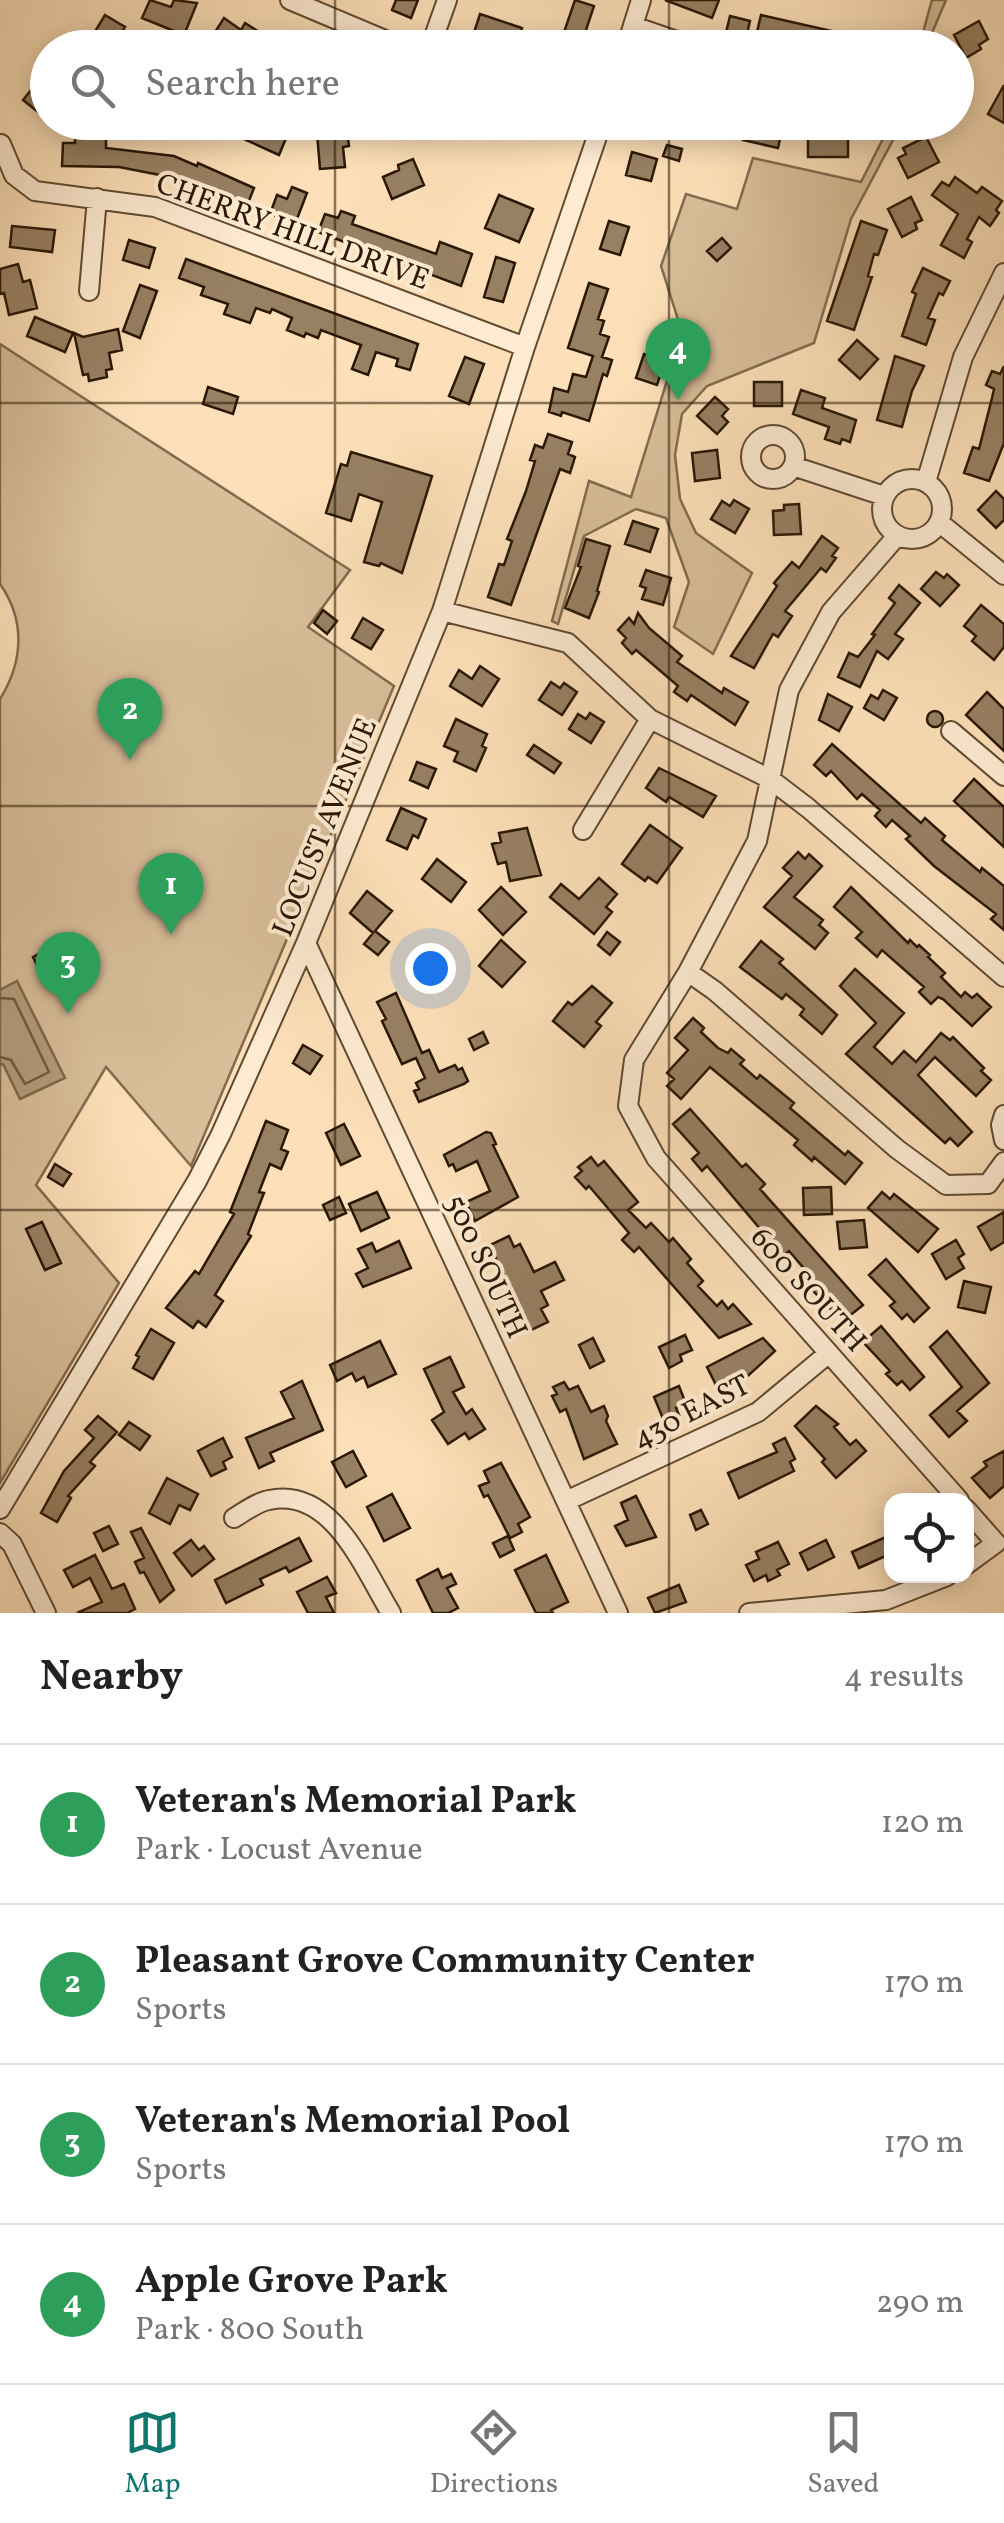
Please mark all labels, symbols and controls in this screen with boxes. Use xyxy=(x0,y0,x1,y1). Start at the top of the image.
search box xyxy=(30,30,974,140)
icon: search xyxy=(65,58,120,113)
text: Search here xyxy=(145,59,340,112)
street label: CHERRY HILL DRIVE xyxy=(150,164,435,302)
pin: 4 xyxy=(646,318,710,400)
pin: 2 xyxy=(98,678,162,760)
street label: LOCUST AVENUE xyxy=(263,712,389,943)
pin: 1 xyxy=(138,852,204,935)
pin: 3 xyxy=(36,932,100,1014)
your location xyxy=(405,943,456,994)
street label: 500 SOUTH xyxy=(433,1188,537,1346)
street label: 600 SOUTH xyxy=(740,1218,875,1362)
street label: 430 EAST xyxy=(626,1365,758,1460)
map controls xyxy=(884,1493,974,1583)
button: locate xyxy=(884,1493,974,1583)
text: Nearby xyxy=(40,1649,183,1708)
text: 4 results xyxy=(844,1656,964,1700)
text: Veteran's Memorial Park xyxy=(135,1776,577,1829)
text: 1 xyxy=(66,1802,79,1846)
text: 120 m xyxy=(881,1802,964,1846)
text: Park · Locust Avenue xyxy=(135,1829,423,1873)
text: Pleasant Grove Community Center xyxy=(135,1936,755,1989)
text: 2 xyxy=(64,1962,81,2006)
text: 170 m xyxy=(883,1962,964,2006)
text: Sports xyxy=(135,1989,226,2033)
text: Veteran's Memorial Pool xyxy=(135,2096,570,2149)
text: 3 xyxy=(64,2122,81,2166)
text: 170 m xyxy=(883,2122,964,2166)
text: Sports xyxy=(135,2149,226,2193)
text: Apple Grove Park xyxy=(135,2256,448,2309)
text: 4 xyxy=(63,2282,82,2326)
text: 290 m xyxy=(876,2282,964,2326)
text: Park · 800 South xyxy=(135,2309,364,2353)
tab: Map xyxy=(125,2405,181,2504)
tab: Directions xyxy=(430,2405,558,2504)
tab: Saved xyxy=(807,2405,879,2504)

